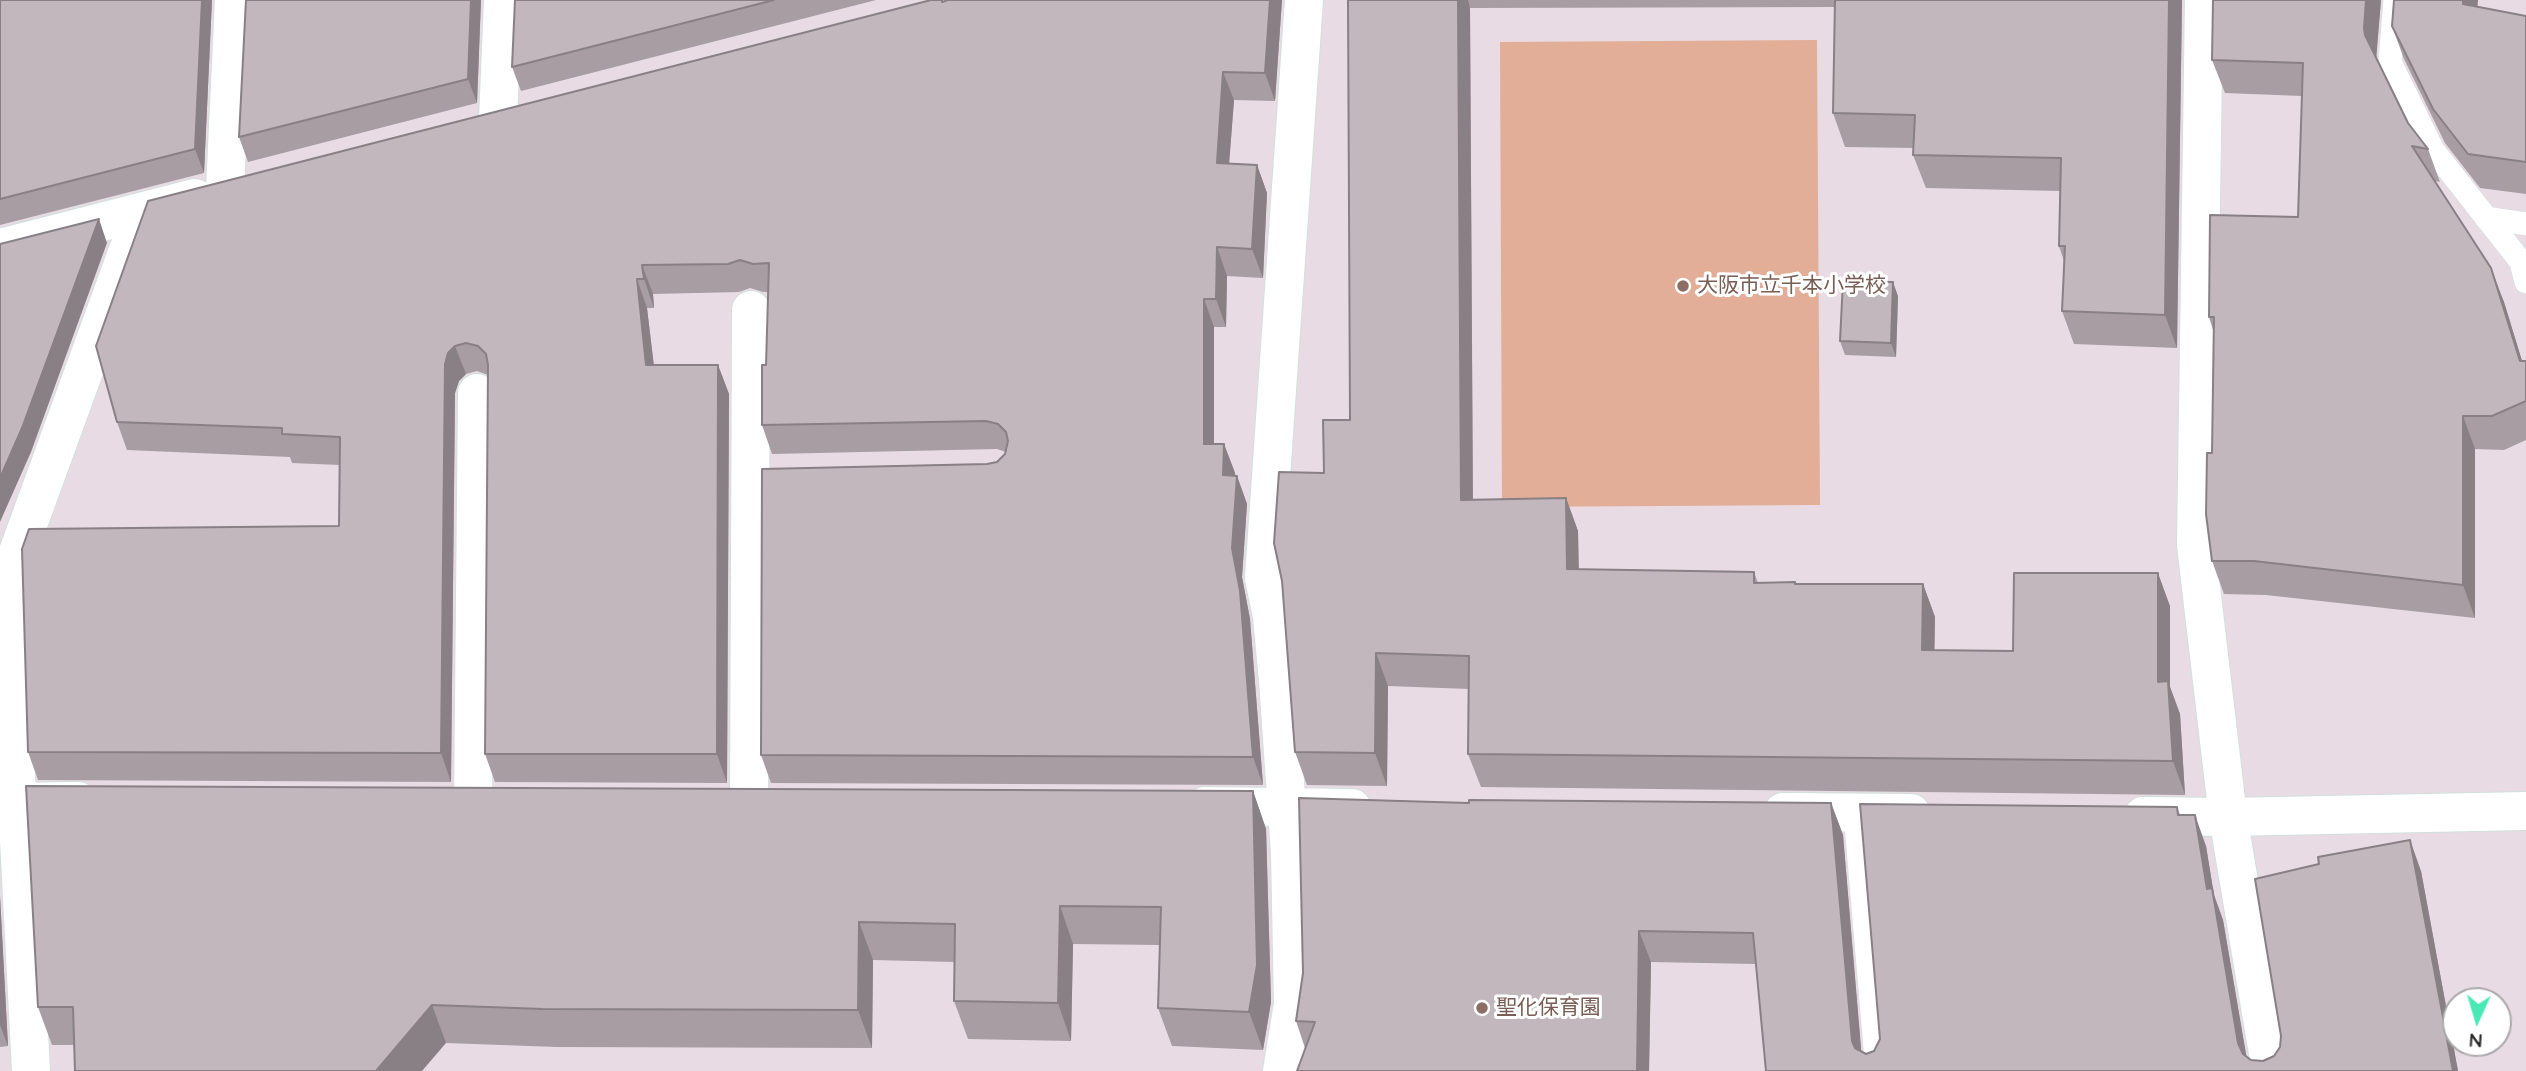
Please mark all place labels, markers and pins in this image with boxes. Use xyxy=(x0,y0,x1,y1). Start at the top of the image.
place label: 大阪市立千本小学校 xyxy=(1697,273,1886,299)
marker: 大阪市立千本小学校 xyxy=(1675,278,1691,294)
place label: 聖化保育園 xyxy=(1496,995,1601,1021)
marker: 聖化保育園 xyxy=(1474,1000,1490,1016)

